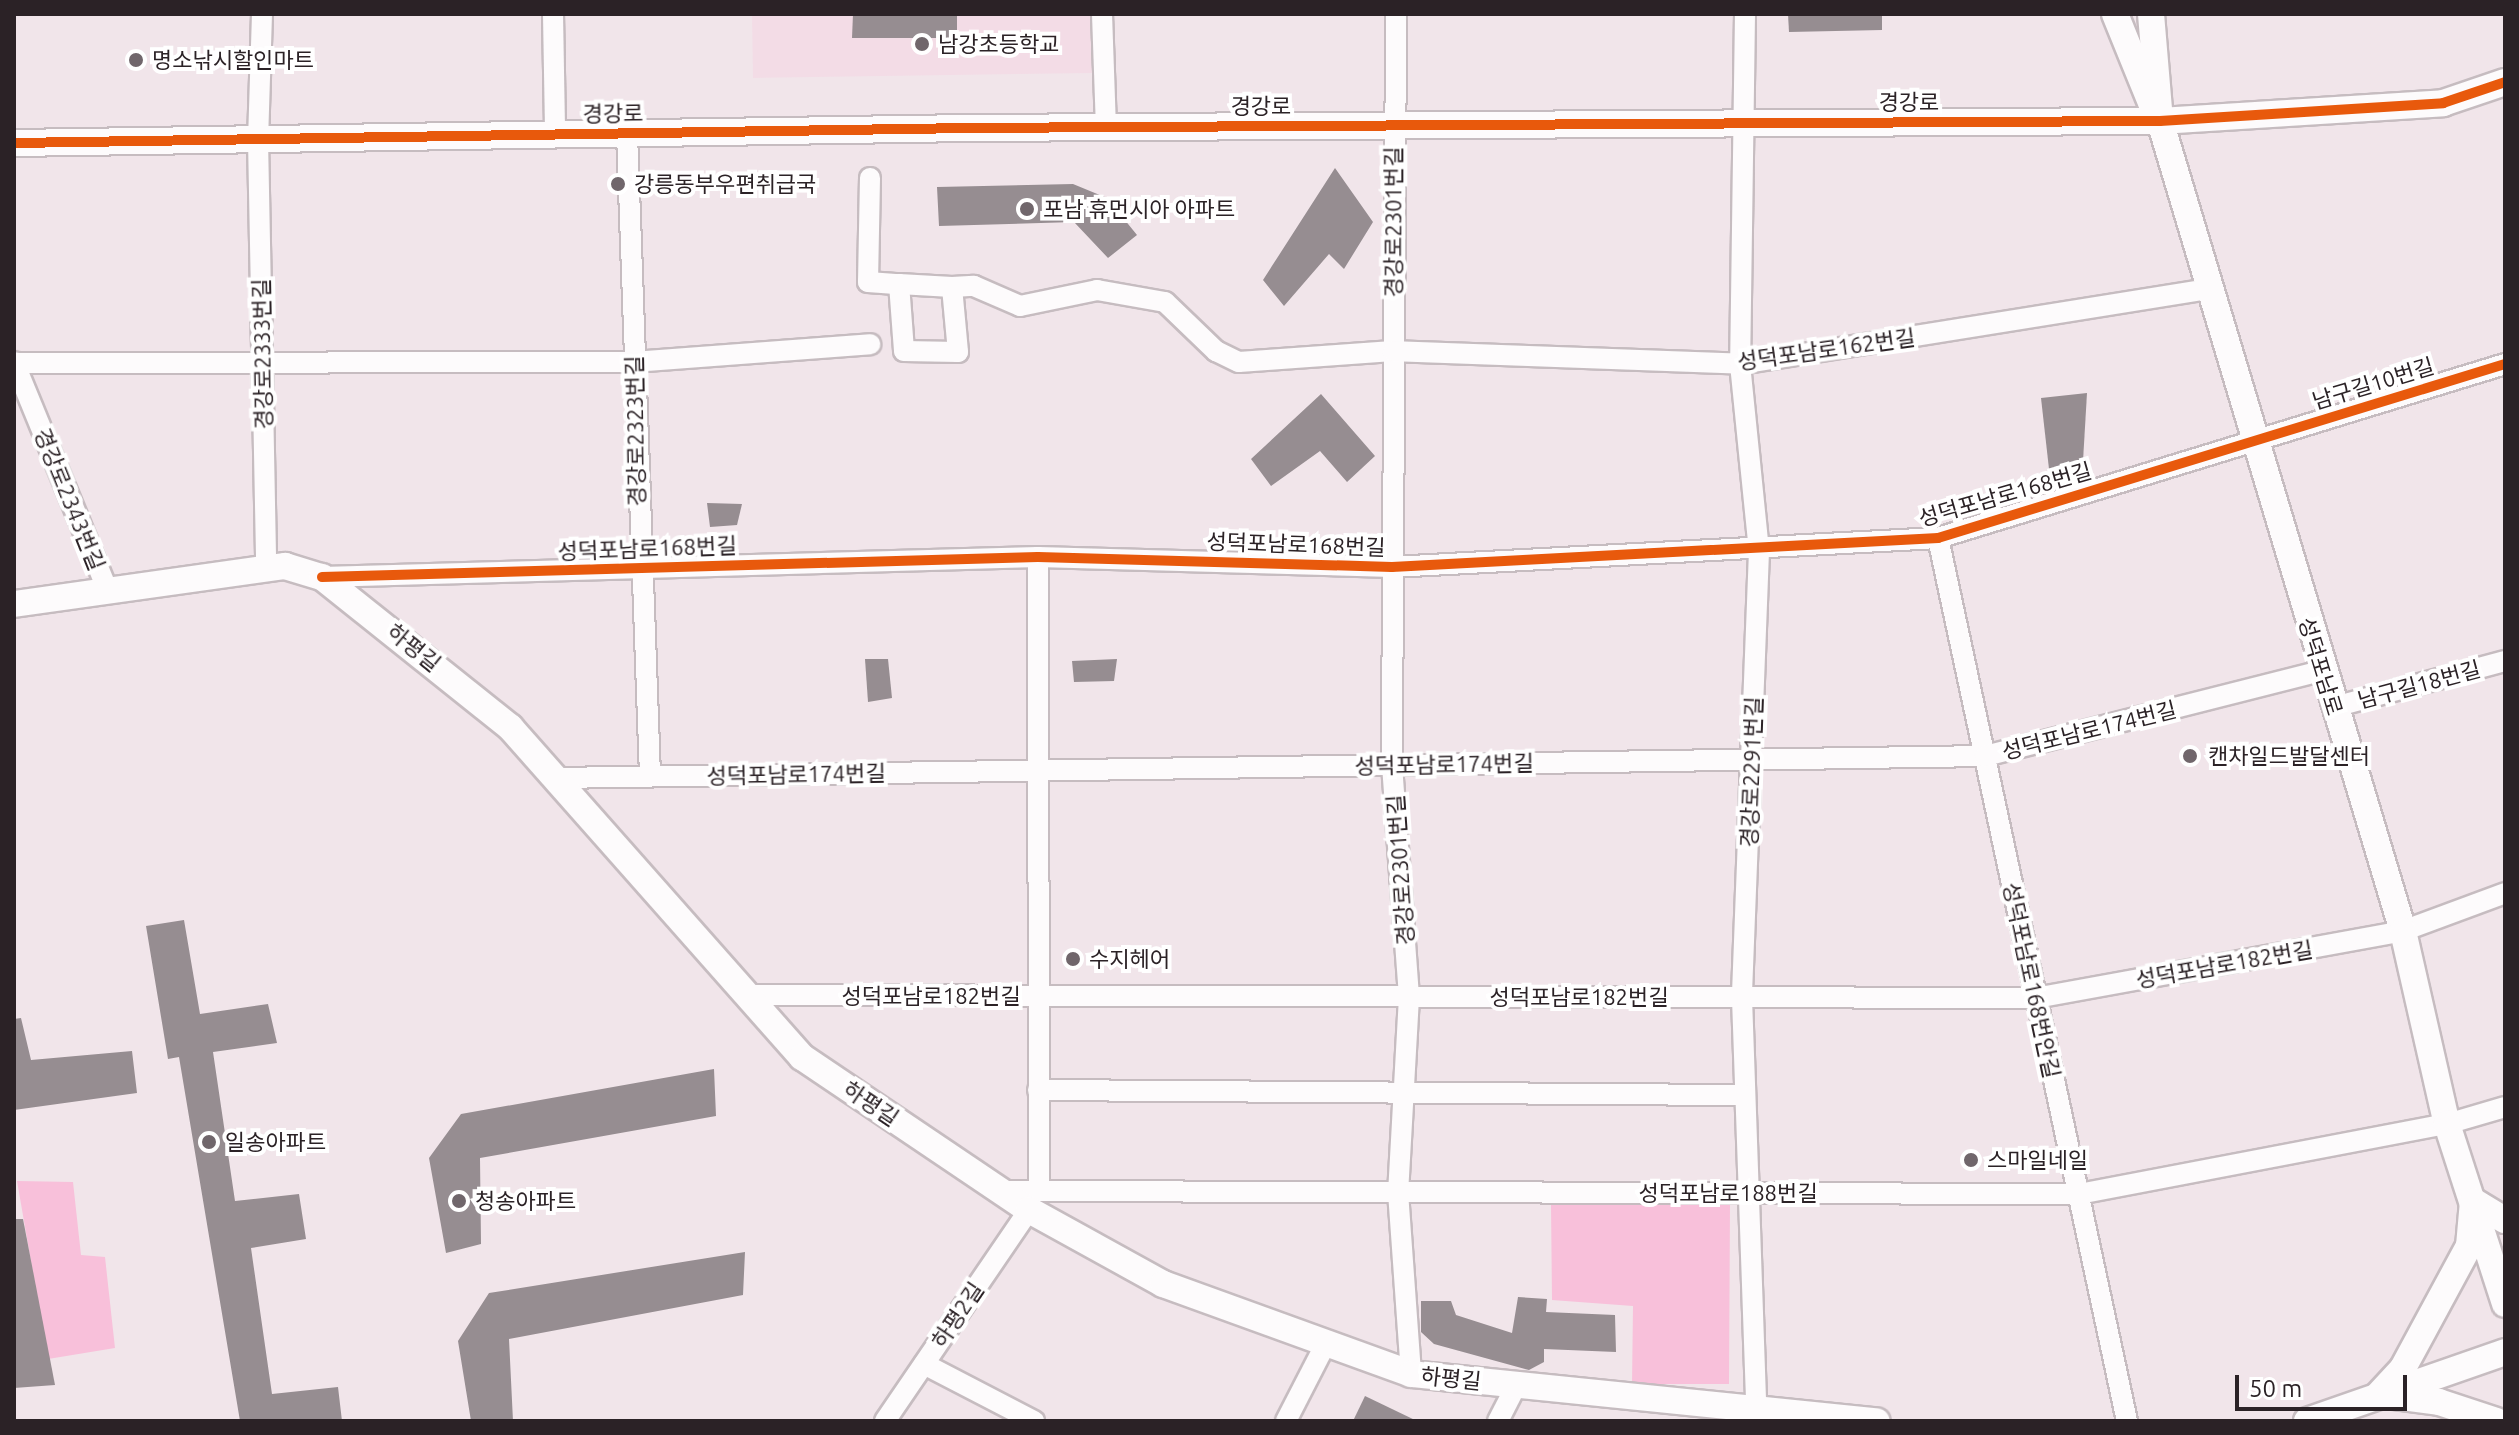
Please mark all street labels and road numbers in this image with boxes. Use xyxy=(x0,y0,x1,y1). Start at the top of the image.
street label: 경강로 xyxy=(1879,89,1939,115)
street label: 경강로 xyxy=(1231,93,1291,119)
street label: 경강로 xyxy=(582,99,644,127)
street label: 경강로2301번길 xyxy=(1380,147,1406,297)
street label: 경강로2333번길 xyxy=(247,278,277,430)
street label: 성덕포남로162번길 xyxy=(1736,323,1916,375)
street label: 남구길10번길 xyxy=(2309,352,2437,414)
street label: 경강로2323번길 xyxy=(620,355,650,507)
street label: 경강로2343번길 xyxy=(30,424,110,574)
street label: 성덕포남로168번길 xyxy=(1915,457,2095,531)
street label: 성덕포남로168번길 xyxy=(1206,528,1386,560)
street label: 성덕포남로168번길 xyxy=(557,532,737,564)
street label: 성덕포남로 xyxy=(2294,614,2348,718)
street label: 하평길 xyxy=(382,618,446,676)
street label: 남구길18번길 xyxy=(2355,655,2483,713)
street label: 경강로2291번길 xyxy=(1735,696,1767,848)
street label: 성덕포남로174번길 xyxy=(1999,696,2179,764)
street label: 성덕포남로174번길 xyxy=(1354,749,1534,779)
street label: 성덕포남로174번길 xyxy=(706,759,886,789)
street label: 경강로2301번길 xyxy=(1382,794,1418,946)
street label: 성덕포남로168번안길 xyxy=(1998,880,2066,1080)
street label: 성덕포남로182번길 xyxy=(2134,935,2314,993)
street label: 성덕포남로182번길 xyxy=(842,983,1020,1009)
street label: 성덕포남로182번길 xyxy=(1490,984,1668,1010)
street label: 하평길 xyxy=(838,1075,904,1131)
street label: 성덕포남로188번길 xyxy=(1639,1180,1817,1206)
street label: 하평2길 xyxy=(926,1277,988,1353)
street label: 하평길 xyxy=(1419,1362,1483,1394)

